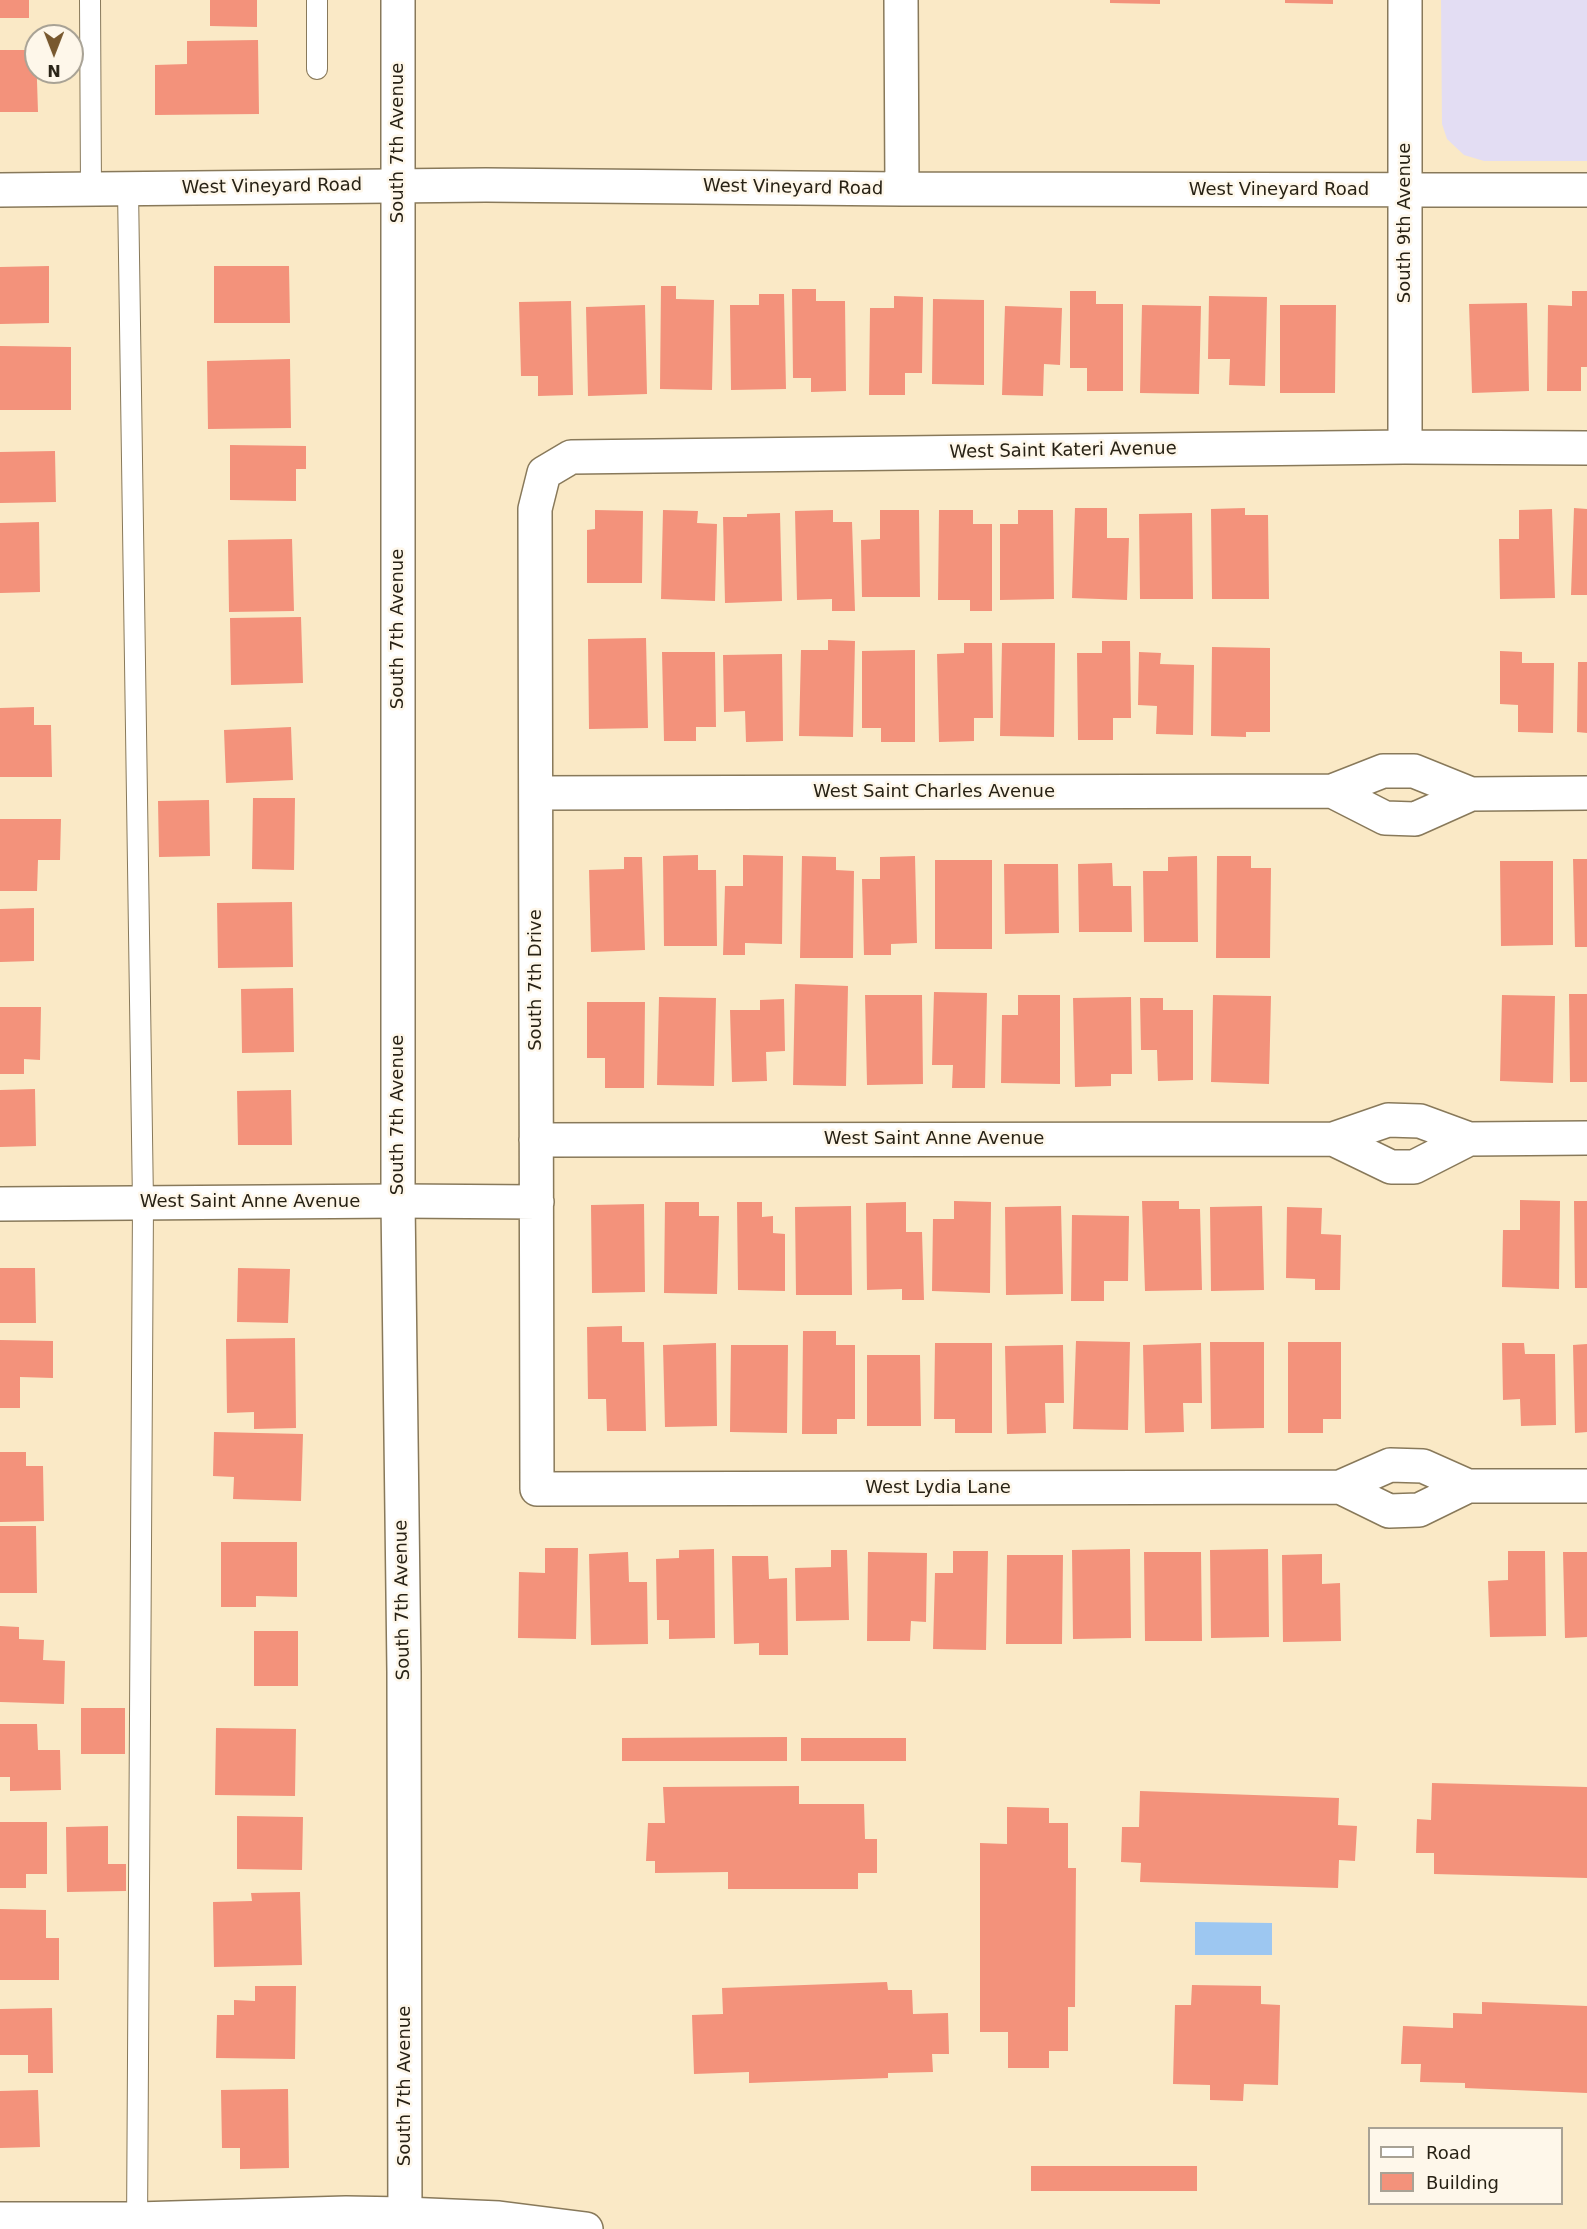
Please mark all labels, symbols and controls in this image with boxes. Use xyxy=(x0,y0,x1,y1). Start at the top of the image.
north arrow xyxy=(24,24,84,84)
text: N xyxy=(47,61,61,80)
street label: South 7th Avenue xyxy=(387,63,409,223)
street label: South 9th Avenue xyxy=(1394,143,1416,303)
street label: West Vineyard Road xyxy=(182,175,362,199)
street label: West Vineyard Road xyxy=(703,176,883,200)
street label: West Vineyard Road xyxy=(1189,179,1369,201)
street label: West Saint Kateri Avenue xyxy=(949,438,1177,464)
street label: South 7th Avenue xyxy=(387,549,409,709)
street label: West Saint Charles Avenue xyxy=(813,781,1055,803)
street label: South 7th Drive xyxy=(525,909,547,1051)
street label: South 7th Avenue xyxy=(387,1035,409,1195)
street label: West Saint Anne Avenue xyxy=(824,1128,1044,1150)
street label: West Saint Anne Avenue xyxy=(140,1191,360,1213)
street label: West Lydia Lane xyxy=(865,1477,1011,1499)
street label: South 7th Avenue xyxy=(391,1520,415,1680)
street label: South 7th Avenue xyxy=(394,2006,416,2166)
legend xyxy=(1368,2127,1563,2205)
text: Road xyxy=(1426,2142,1471,2163)
text: Building xyxy=(1426,2172,1499,2193)

